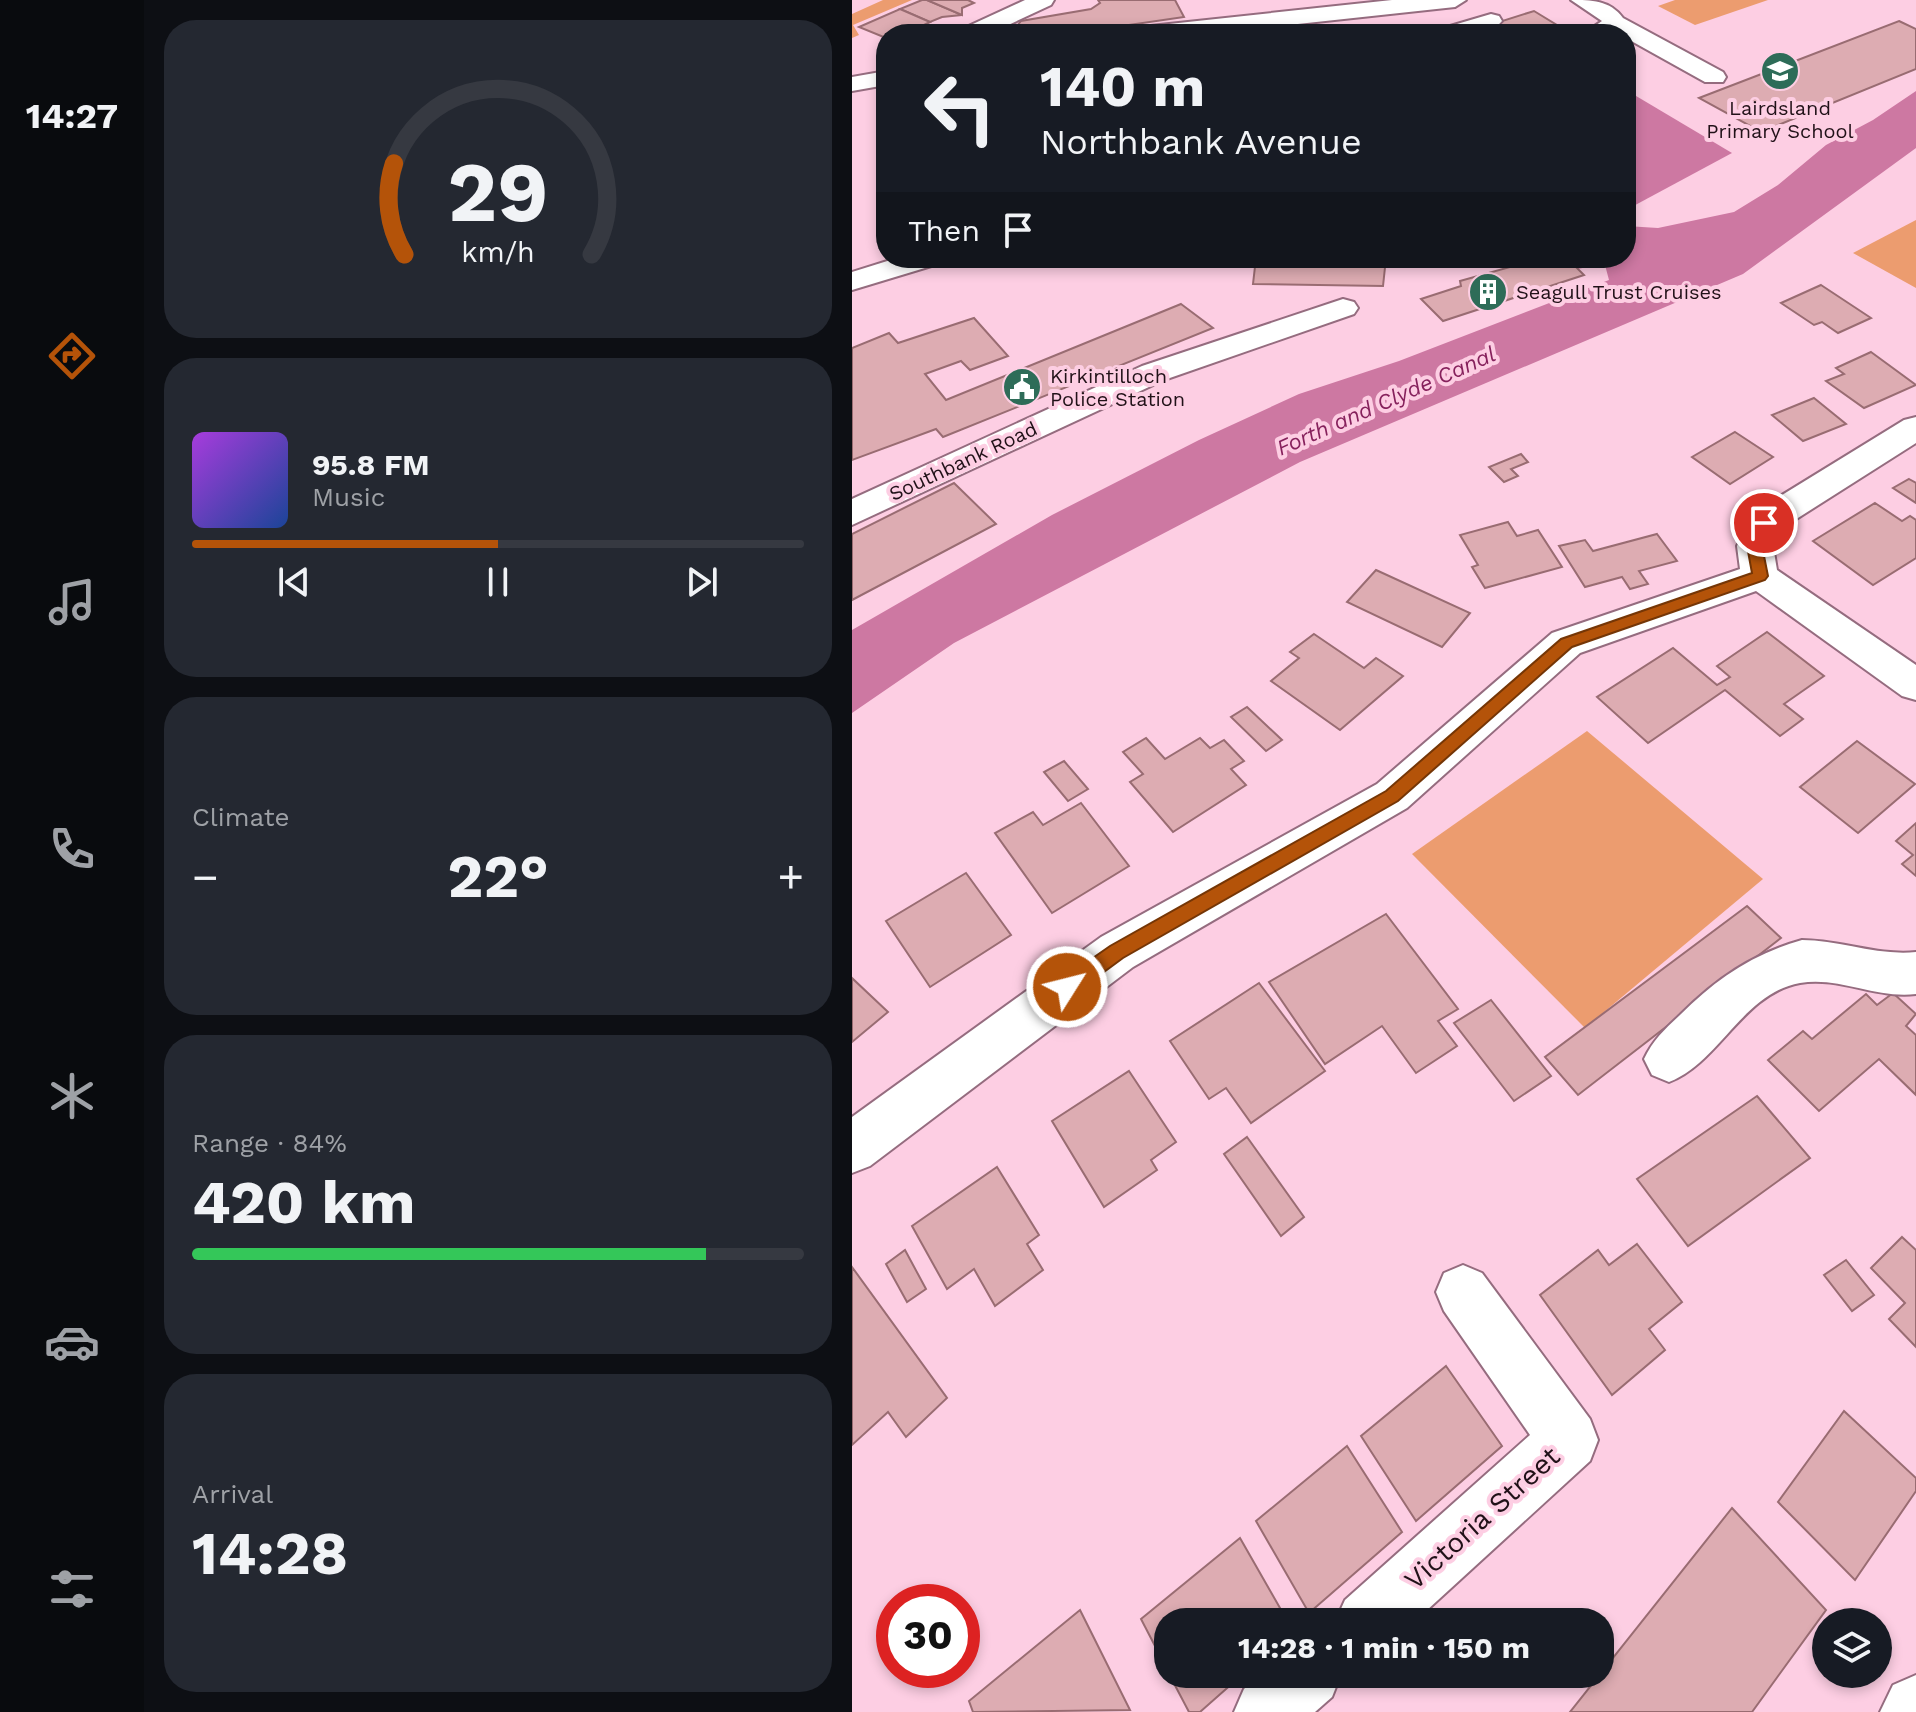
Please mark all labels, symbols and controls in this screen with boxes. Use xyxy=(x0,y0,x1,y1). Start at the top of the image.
school or university icon: Lairdsland Primary School xyxy=(1759,50,1801,92)
text: 140 m xyxy=(1040,54,1205,120)
icon: left xyxy=(908,56,1012,160)
text: 14:27 xyxy=(26,95,118,137)
place label: Lairdsland Primary School xyxy=(1706,96,1854,143)
text: Northbank Avenue xyxy=(1040,121,1362,163)
text: 29 xyxy=(448,144,548,241)
icon: arrive xyxy=(996,208,1040,252)
text: Then xyxy=(908,213,980,248)
text: km/h xyxy=(461,235,535,269)
building icon: Seagull Trust Cruises xyxy=(1467,271,1509,313)
place label: Seagull Trust Cruises xyxy=(1516,280,1722,304)
icon: directions xyxy=(44,328,100,384)
water label: Forth and Clyde Canal xyxy=(1273,341,1500,461)
place label: Kirkintilloch Police Station xyxy=(1050,364,1185,411)
public building icon: Kirkintilloch Police Station xyxy=(1001,366,1043,408)
street label: Southbank Road xyxy=(885,416,1041,506)
text: 95.8 FM xyxy=(312,447,430,482)
text: Music xyxy=(312,482,385,512)
pin xyxy=(1730,489,1798,557)
icon: arrive xyxy=(1742,501,1786,545)
icon: previous xyxy=(272,560,316,604)
icon: pause xyxy=(476,560,520,604)
icon: next xyxy=(680,560,724,604)
icon: music xyxy=(44,574,100,630)
text: Climate xyxy=(192,802,290,832)
icon: phone xyxy=(44,821,100,877)
text: 22° xyxy=(447,841,549,912)
text: − xyxy=(192,851,219,903)
text: + xyxy=(777,851,804,903)
position arrow xyxy=(1025,945,1109,1029)
icon: climate xyxy=(44,1068,100,1124)
text: Range · 84% xyxy=(192,1128,347,1158)
text: 420 km xyxy=(192,1167,415,1238)
icon: car xyxy=(44,1314,100,1370)
street label: Victoria Street xyxy=(1397,1439,1567,1596)
text: Arrival xyxy=(192,1479,273,1509)
text: 14:28 xyxy=(192,1518,348,1589)
icon: filters xyxy=(44,1561,100,1617)
speed limit sign: 30 xyxy=(876,1584,980,1688)
map controls xyxy=(1812,1608,1892,1688)
button: layers xyxy=(1812,1608,1892,1688)
text: 14:28 · 1 min · 150 m xyxy=(1238,1630,1530,1665)

